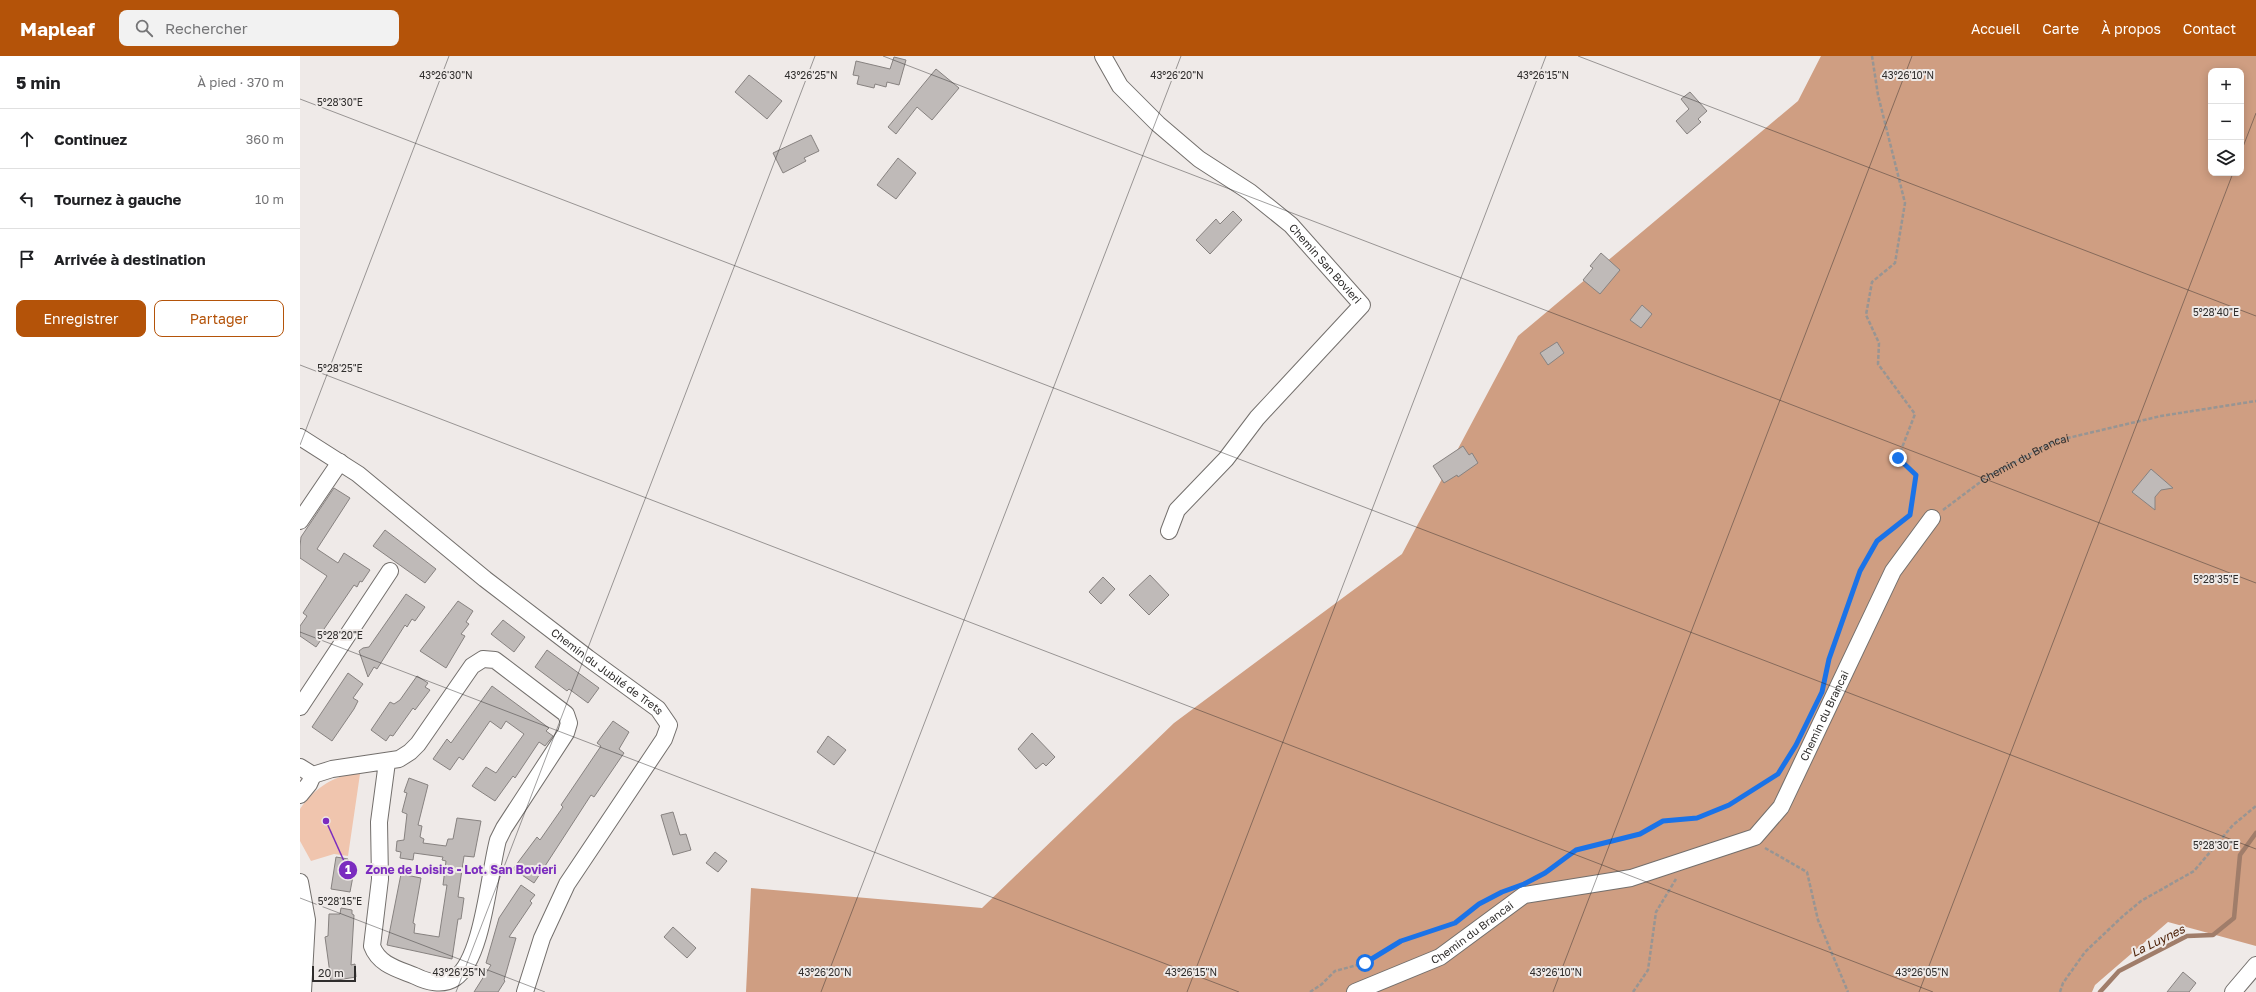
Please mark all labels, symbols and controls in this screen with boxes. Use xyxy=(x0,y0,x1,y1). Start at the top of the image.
search box xyxy=(119,10,399,46)
text: Mapleaf xyxy=(20,17,95,40)
icon: search xyxy=(133,17,155,39)
text: Rechercher xyxy=(165,19,248,37)
text: Accueil xyxy=(1971,20,2020,37)
text: Carte xyxy=(2042,20,2079,37)
text: À propos xyxy=(2101,20,2161,37)
text: Contact xyxy=(2183,20,2236,37)
map controls xyxy=(2208,68,2244,176)
button: + xyxy=(2208,68,2244,104)
text: 43°26'30"N xyxy=(419,69,473,81)
text: 43°26'25"N xyxy=(785,69,838,81)
text: 43°26'20"N xyxy=(1150,69,1204,81)
text: 43°26'15"N xyxy=(1517,69,1569,81)
text: 43°26'10"N xyxy=(1882,69,1934,81)
text: 5 min xyxy=(16,72,60,93)
text: À pied · 370 m xyxy=(197,74,284,90)
text: 5°28'30"E xyxy=(317,96,363,108)
button: − xyxy=(2208,104,2244,140)
icon: ahead xyxy=(16,128,38,150)
text: Continuez xyxy=(54,130,127,148)
text: 360 m xyxy=(246,131,284,147)
button: layers xyxy=(2208,140,2244,176)
icon: left xyxy=(16,188,38,210)
text: Tournez à gauche xyxy=(54,190,181,208)
text: 10 m xyxy=(255,191,284,207)
street label: Chemin San Bovieri xyxy=(1287,221,1364,306)
icon: arrive xyxy=(16,248,38,270)
text: Arrivée à destination xyxy=(54,250,206,268)
button: Enregistrer xyxy=(16,300,146,337)
button: Partager xyxy=(154,300,284,337)
text: 5°28'40"E xyxy=(2193,306,2239,318)
text: 5°28'25"E xyxy=(317,362,363,374)
street label: Chemin du Brancai xyxy=(1977,431,2070,486)
route end xyxy=(1889,449,1907,467)
text: 5°28'35"E xyxy=(2193,573,2239,585)
street label: Chemin du Jubilé de Trets xyxy=(549,625,667,717)
text: 5°28'20"E xyxy=(317,629,363,641)
street label: Chemin du Brancai xyxy=(1797,668,1851,763)
text: 5°28'30"E xyxy=(2193,839,2239,851)
callout: Zone de Loisirs - Lot. San Bovieri xyxy=(338,858,564,882)
text: 1 xyxy=(345,862,351,877)
text: Zone de Loisirs - Lot. San Bovieri xyxy=(366,862,556,877)
text: 5°28'15"E xyxy=(318,895,362,907)
street label: Chemin du Brancai xyxy=(1429,898,1516,966)
water label: La Luynes xyxy=(2128,921,2188,960)
route start xyxy=(1356,954,1374,972)
scale bar xyxy=(312,964,356,983)
text: 20 m xyxy=(318,966,344,979)
text: 43°26'25"N xyxy=(433,966,486,978)
text: 43°26'20"N xyxy=(798,966,852,978)
text: 43°26'15"N xyxy=(1165,966,1217,978)
text: 43°26'10"N xyxy=(1530,966,1582,978)
text: 43°26'05"N xyxy=(1895,966,1949,978)

